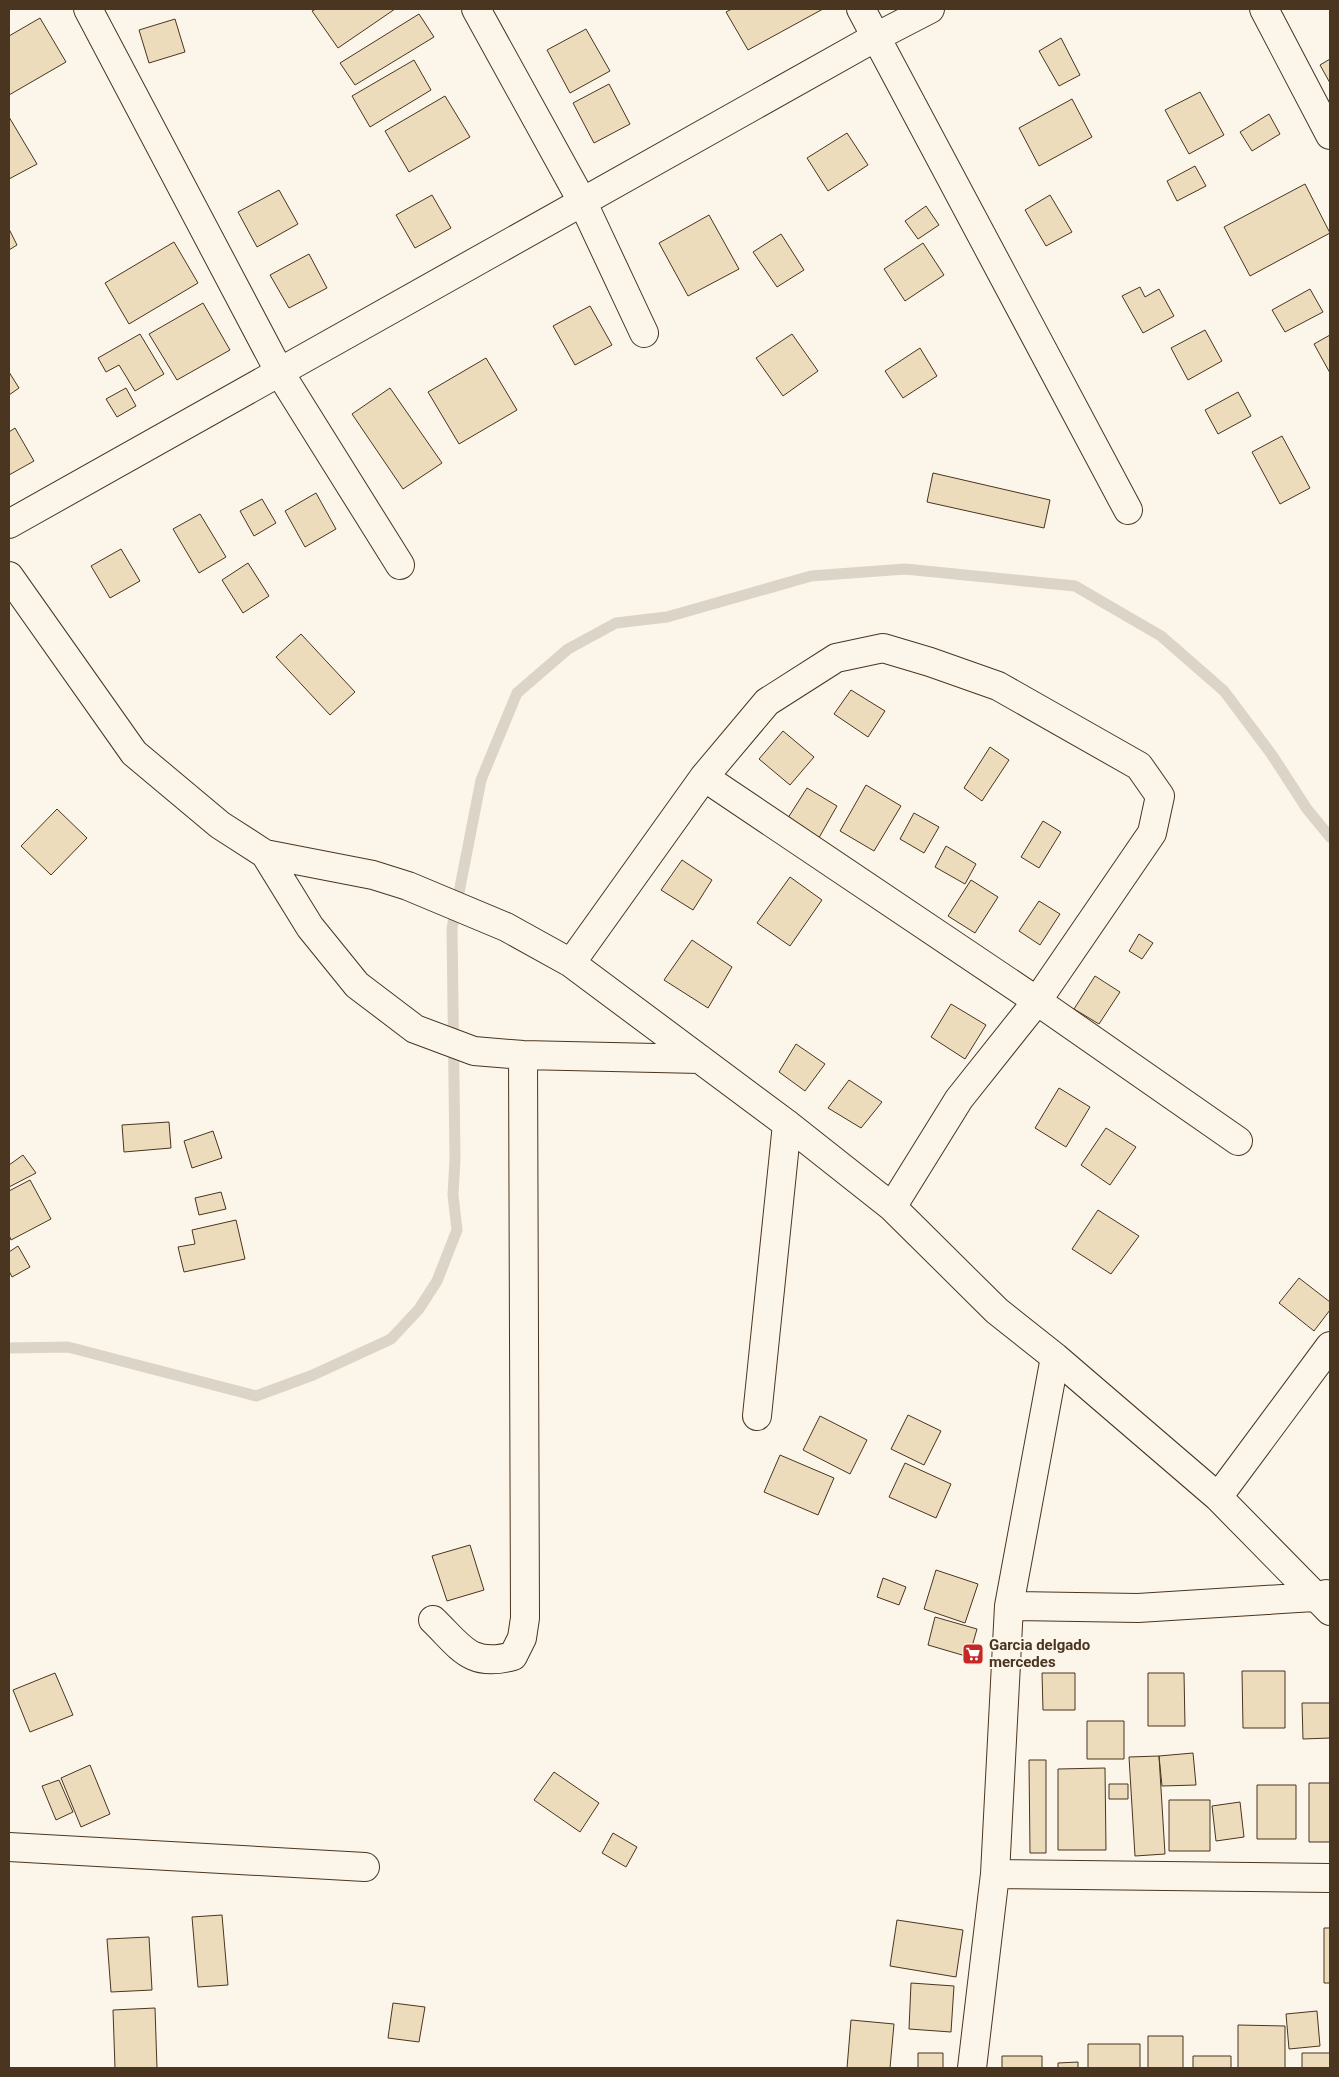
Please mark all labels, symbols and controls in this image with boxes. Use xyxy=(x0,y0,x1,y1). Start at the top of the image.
place label: Garcia delgado mercedes xyxy=(989,1636,1090,1671)
supermarket icon: Garcia delgado mercedes xyxy=(961,1642,985,1666)

